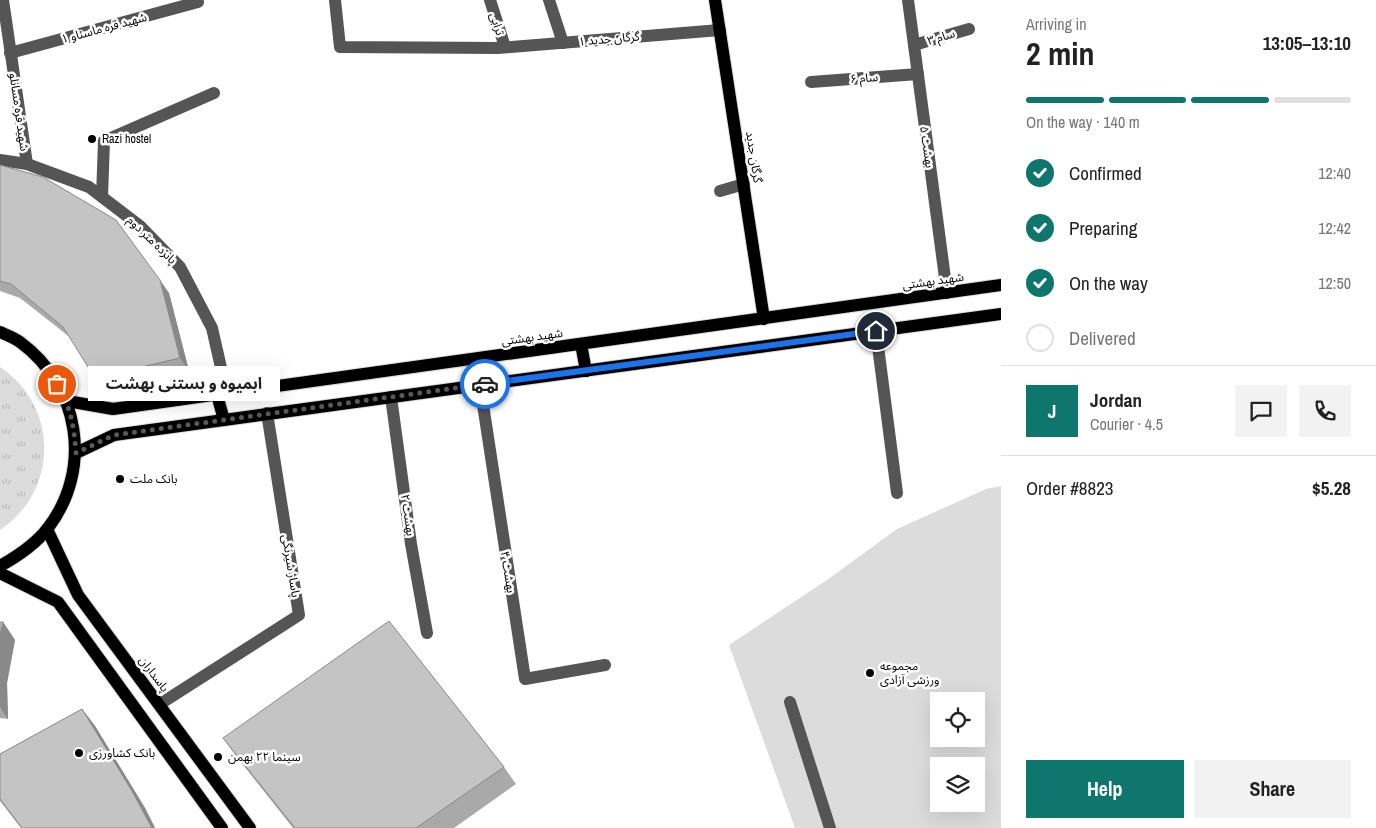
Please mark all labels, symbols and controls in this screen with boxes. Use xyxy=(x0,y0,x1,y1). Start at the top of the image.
street label: ۱ شهید قره ماسناو xyxy=(59,9,149,47)
street label: ترابی xyxy=(486,11,508,38)
text: Arriving in xyxy=(1026,13,1087,35)
street label: ۳ سام xyxy=(925,25,957,50)
street label: گرگان جدید ۱ xyxy=(578,28,641,50)
text: 13:05–13:10 xyxy=(1263,30,1351,56)
text: 2 min xyxy=(1026,32,1095,75)
street label: ۶ سام xyxy=(849,69,879,88)
street label: شهید قره مسانلو xyxy=(6,72,32,152)
text: On the way · 140 m xyxy=(1026,111,1140,133)
street label: بهشت ۵ xyxy=(916,125,938,169)
street label: گرگان جدید xyxy=(742,130,766,185)
place label: Razi hostel xyxy=(102,131,151,147)
marker: Razi hostel xyxy=(86,133,98,145)
icon: check xyxy=(1026,159,1054,187)
text: Confirmed xyxy=(1069,160,1142,186)
text: 12:40 xyxy=(1318,162,1351,184)
street label: پانزده متر دوم xyxy=(123,212,180,268)
icon: check xyxy=(1026,214,1054,242)
text: Preparing xyxy=(1069,215,1137,241)
text: 12:42 xyxy=(1318,217,1351,239)
street label: شهید بهشتی xyxy=(901,269,965,293)
icon: check xyxy=(1026,269,1054,297)
text: On the way xyxy=(1069,270,1148,296)
text: 12:50 xyxy=(1318,272,1351,294)
pin xyxy=(855,310,897,352)
icon: home xyxy=(862,317,890,345)
street label: شهید بهشتی xyxy=(500,325,564,349)
text: Delivered xyxy=(1069,325,1136,351)
courier xyxy=(460,359,510,409)
pin xyxy=(36,363,78,405)
callout: ابمیوه و بستنی بهشت xyxy=(87,366,280,402)
icon: bag xyxy=(43,370,71,398)
icon: car xyxy=(471,370,499,398)
text: ابمیوه و بستنی بهشت xyxy=(106,372,262,394)
button: chat xyxy=(1235,385,1287,437)
button: phone xyxy=(1299,385,1351,437)
text: Jordan xyxy=(1090,387,1142,413)
text: J xyxy=(1048,398,1056,424)
text: Courier · 4.5 xyxy=(1090,413,1163,435)
place label: بانک ملت xyxy=(130,471,177,487)
marker: بانک ملت xyxy=(114,473,126,485)
text: Order #8823 xyxy=(1026,475,1113,501)
text: $5.28 xyxy=(1312,475,1351,501)
street label: بهشت ۲ xyxy=(397,493,419,537)
street label: پاساژ شیرنگی xyxy=(278,533,304,599)
street label: ۴ بهشت xyxy=(497,550,519,594)
street label: پاسداران xyxy=(135,653,173,695)
place label: مجموعه ورزشی آزادی xyxy=(880,658,939,688)
marker: مجموعه ورزشی آزادی xyxy=(864,667,876,679)
map controls xyxy=(930,692,985,812)
button: locate xyxy=(930,692,985,747)
place label: بانک کشاورزی xyxy=(89,745,155,761)
marker: بانک کشاورزی xyxy=(73,747,85,759)
place label: سینما ۲۲ بهمن xyxy=(228,749,301,765)
marker: سینما ۲۲ بهمن xyxy=(212,751,224,763)
button: layers xyxy=(930,757,985,812)
button: Help xyxy=(1026,760,1184,818)
button: Share xyxy=(1194,760,1351,818)

